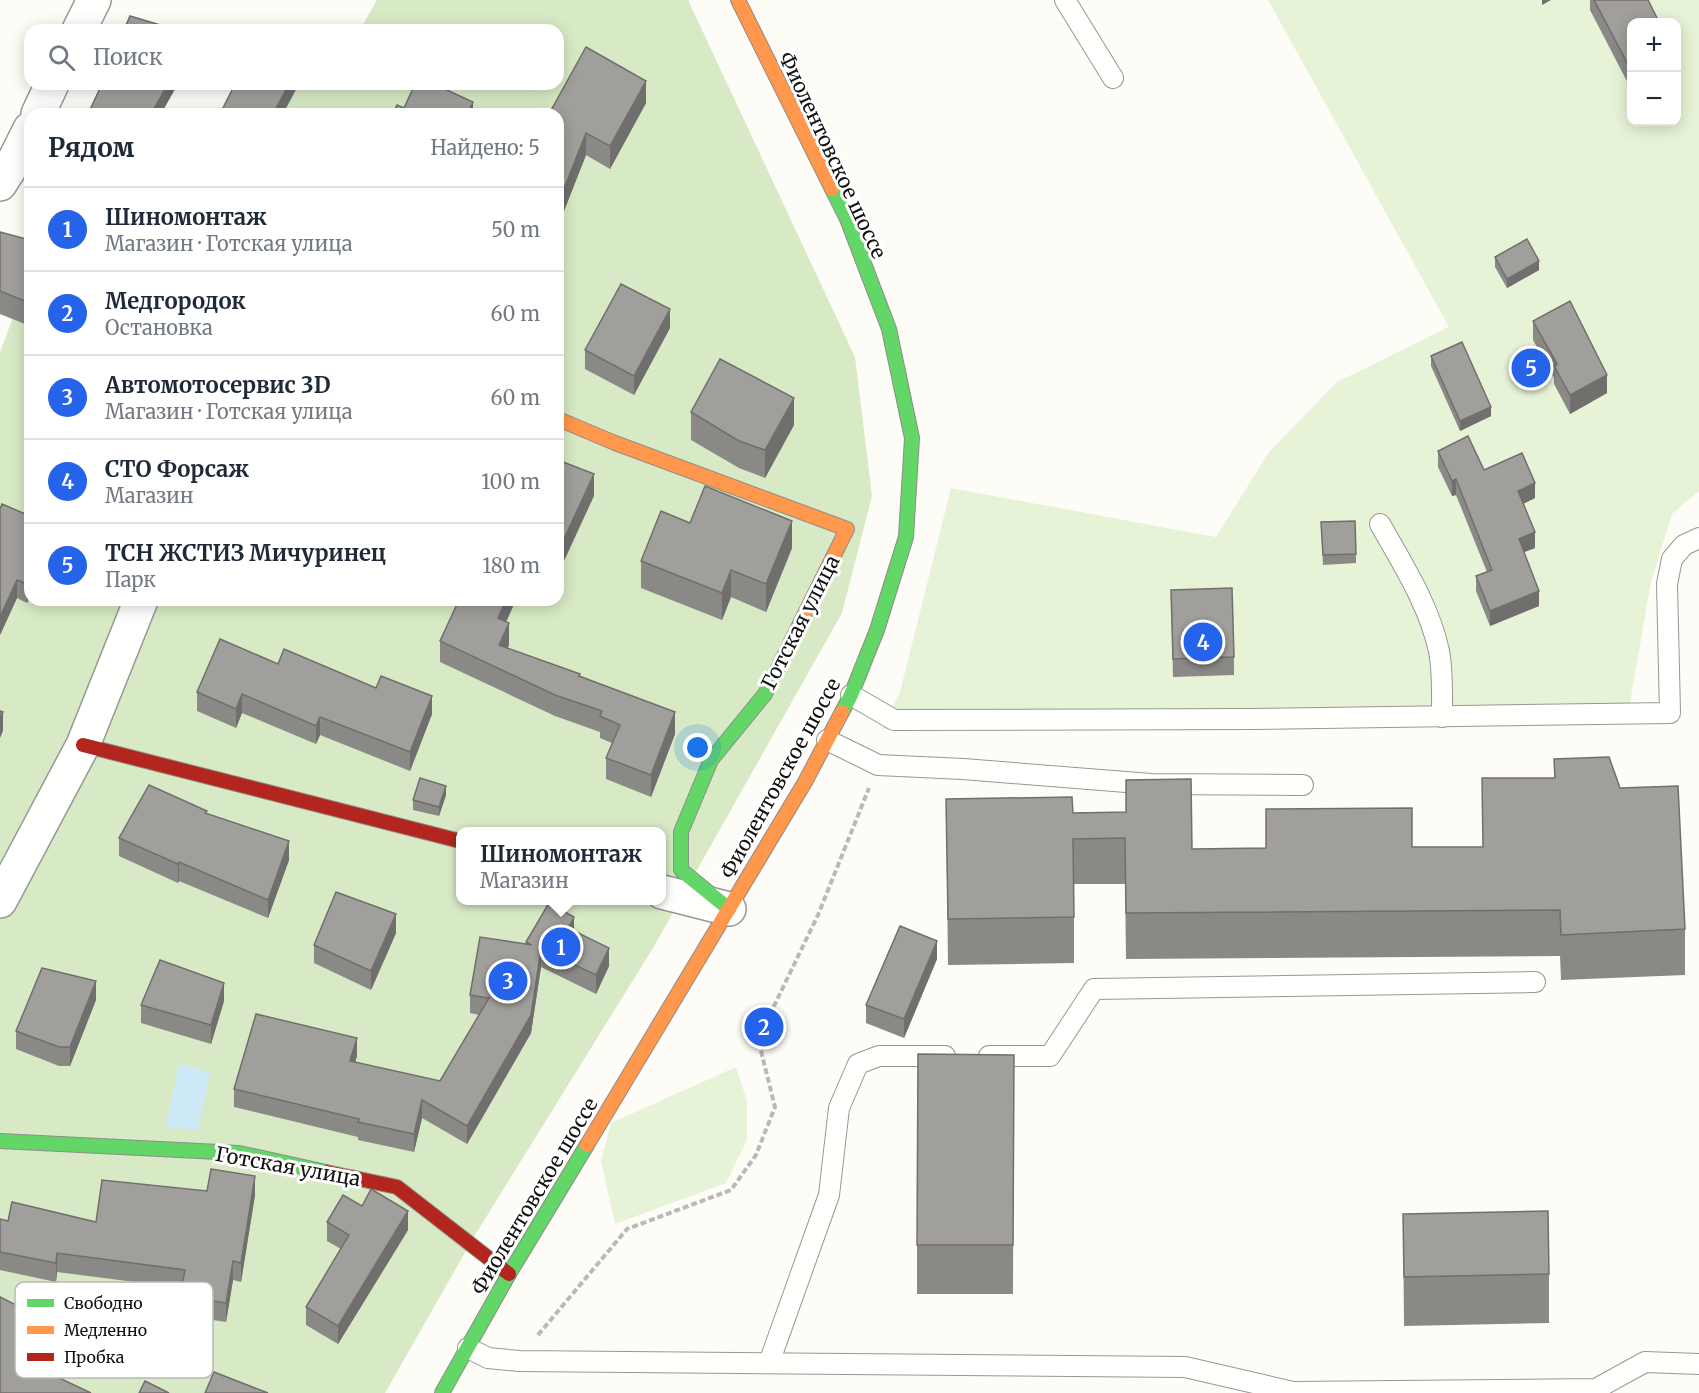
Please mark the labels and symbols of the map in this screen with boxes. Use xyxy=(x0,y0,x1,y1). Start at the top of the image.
street label: Фиолентовское шоссе xyxy=(774,48,892,262)
pin: 5 xyxy=(1512,346,1550,391)
street label: Готская улица xyxy=(755,551,845,693)
pin: 4 xyxy=(1184,620,1222,664)
street label: Фиолентовское шоссе xyxy=(714,673,846,883)
your location xyxy=(683,733,712,762)
pin: 1 xyxy=(542,924,580,970)
pin: 3 xyxy=(488,958,528,1004)
pin: 2 xyxy=(744,1004,783,1050)
street label: Фиолентовское шоссе xyxy=(465,1093,603,1299)
street label: Готская улица xyxy=(213,1141,363,1191)
legend xyxy=(15,1282,213,1378)
text: Свободно xyxy=(64,1293,143,1313)
text: Медленно xyxy=(64,1320,147,1340)
text: Пробка xyxy=(64,1347,125,1367)

